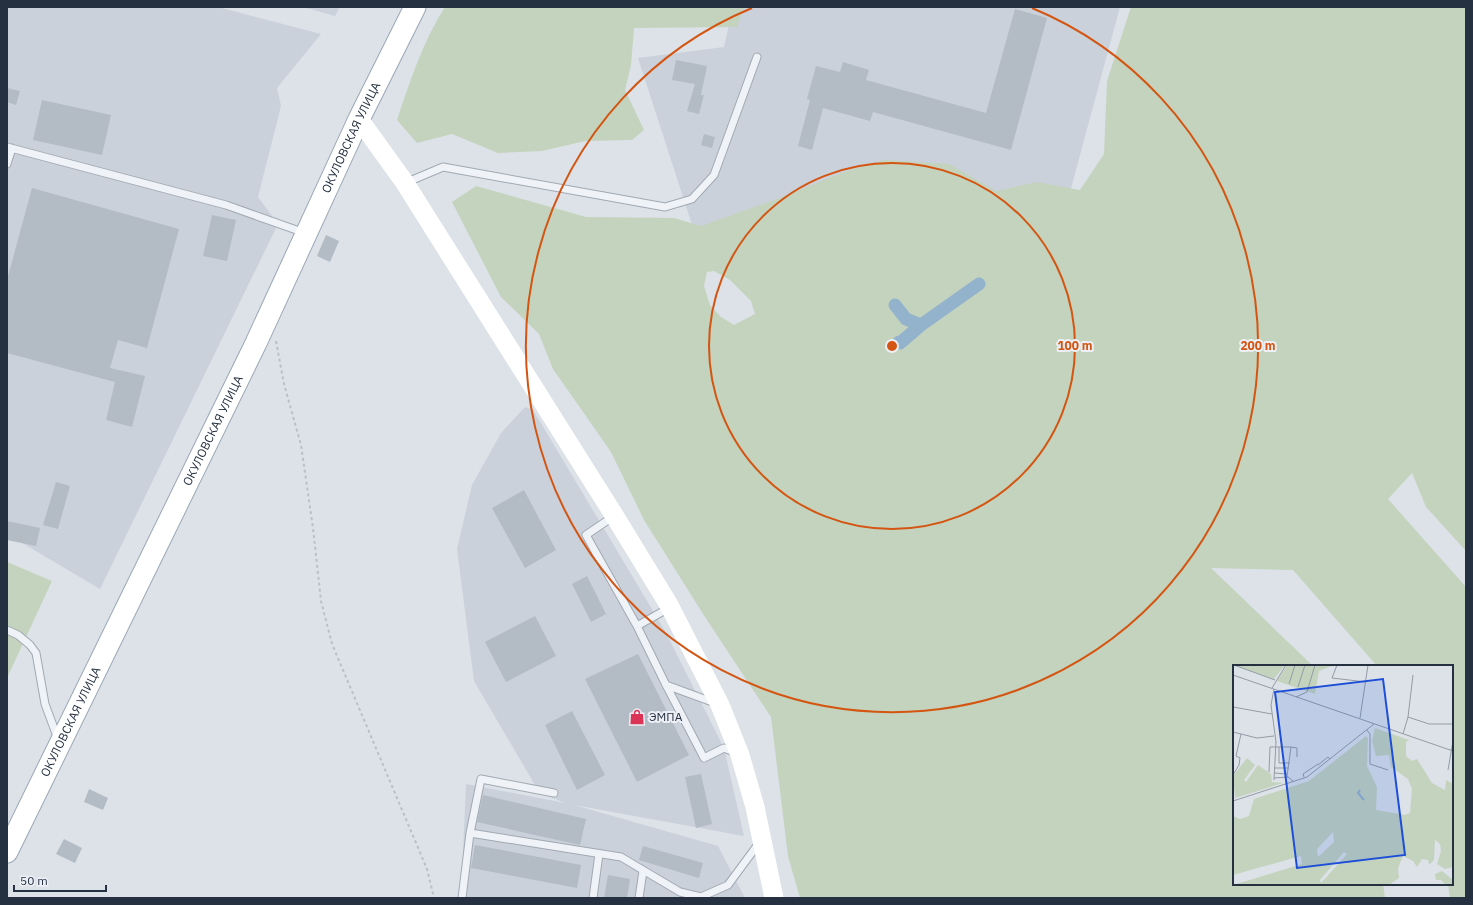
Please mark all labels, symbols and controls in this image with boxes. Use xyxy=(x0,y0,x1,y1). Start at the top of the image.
street label: ОКУЛОВСКАЯ УЛИЦА xyxy=(318,79,383,195)
text: 100 m xyxy=(1057,338,1093,353)
text: 200 m xyxy=(1240,338,1276,353)
centre of rings xyxy=(885,339,899,353)
street label: ОКУЛОВСКАЯ УЛИЦА xyxy=(179,373,246,488)
street label: ОКУЛОВСКАЯ УЛИЦА xyxy=(37,664,104,779)
inset map xyxy=(1233,665,1453,885)
shop icon: ЭМПА xyxy=(628,708,646,726)
place label: ЭМПА xyxy=(649,709,683,724)
scale bar xyxy=(14,867,106,893)
text: 50 m xyxy=(20,873,48,888)

